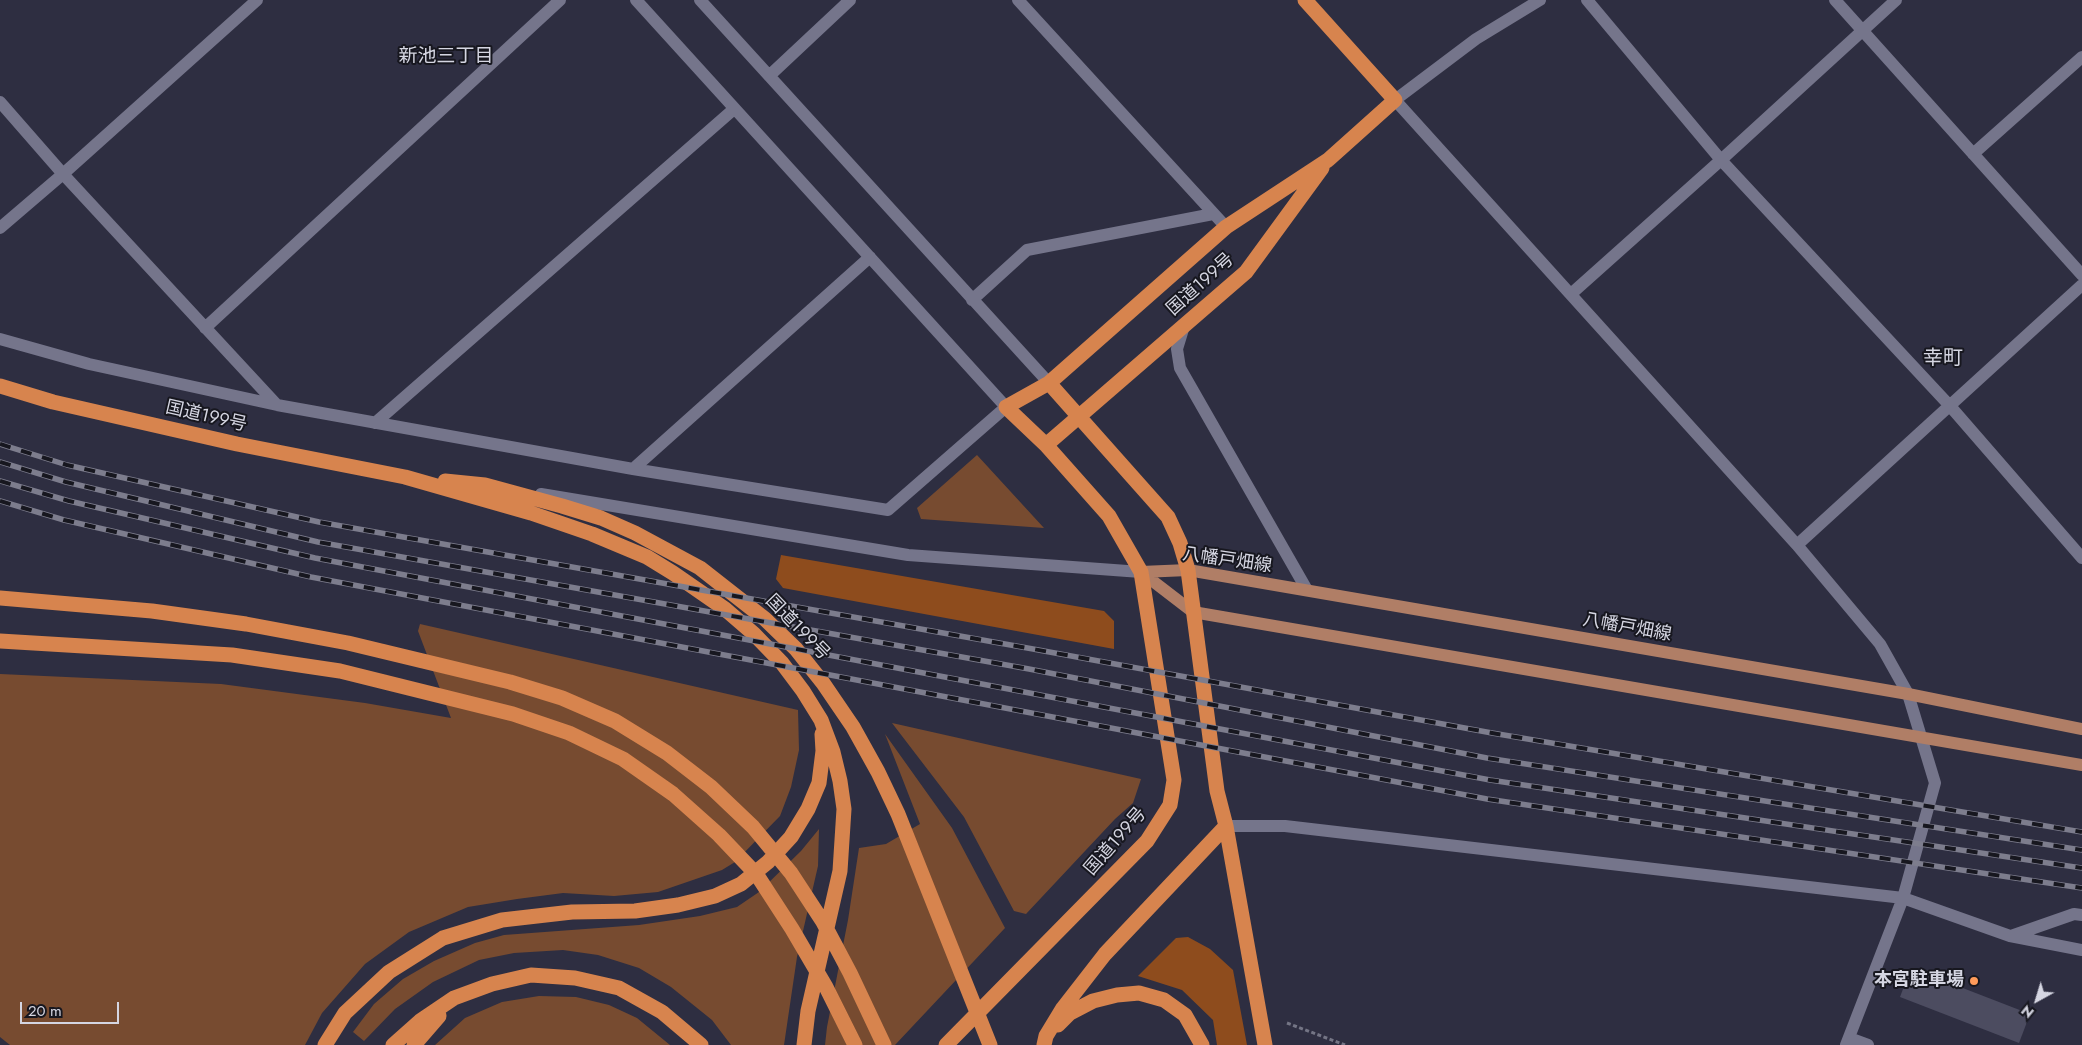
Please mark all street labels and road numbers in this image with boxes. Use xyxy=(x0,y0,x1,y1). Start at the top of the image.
street label: 国道199号 xyxy=(1163,249,1239,321)
street label: 国道199号 xyxy=(163,397,249,437)
street label: 八幡戸畑線 xyxy=(1181,544,1273,578)
street label: 国道199号 xyxy=(760,591,834,665)
street label: 八幡戸畑線 xyxy=(1581,610,1673,646)
street label: 国道199号 xyxy=(1081,804,1151,880)

